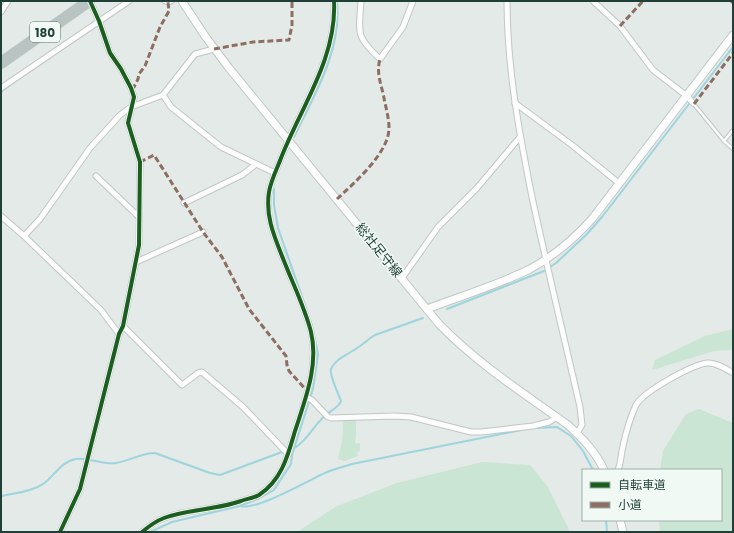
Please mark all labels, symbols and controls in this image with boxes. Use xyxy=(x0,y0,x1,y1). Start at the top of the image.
road number: 180 xyxy=(30,22,60,42)
street label: 総社足守線 xyxy=(351,219,407,281)
legend xyxy=(582,469,722,521)
text: 自転車道 xyxy=(618,476,666,493)
text: 小道 xyxy=(618,496,642,513)

